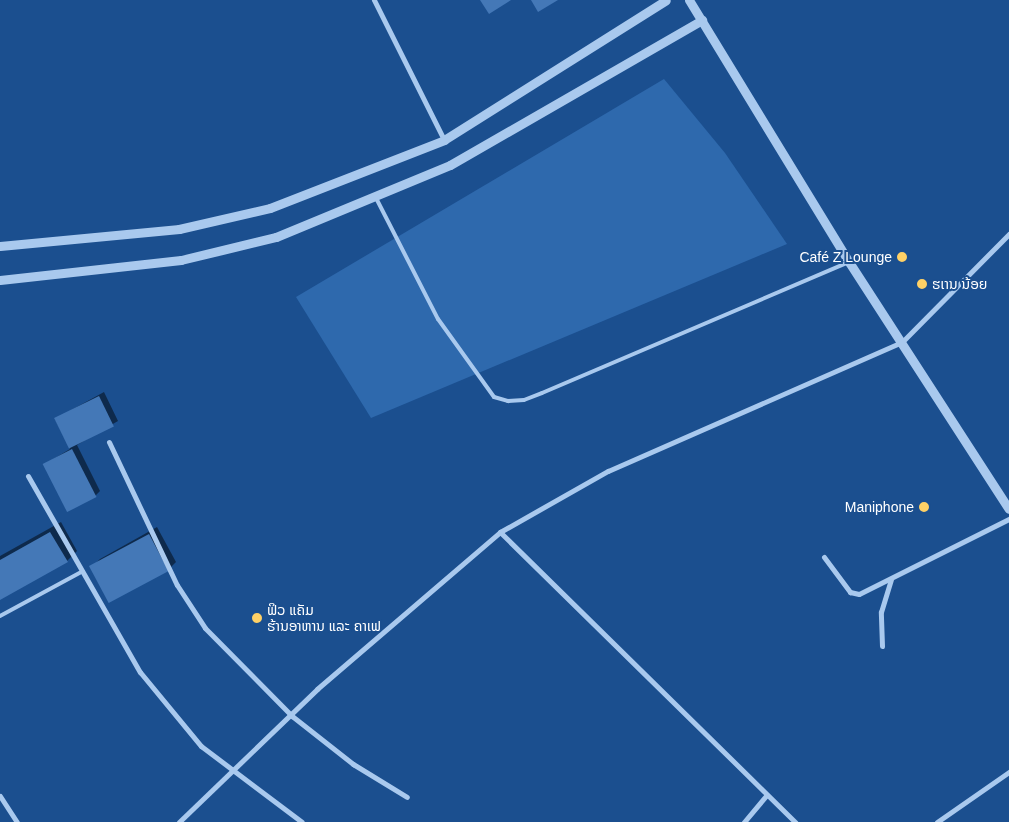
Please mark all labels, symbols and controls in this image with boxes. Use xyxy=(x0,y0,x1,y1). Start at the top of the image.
place label: Café Z Lounge xyxy=(799,249,892,265)
marker: Café Z Lounge xyxy=(896,251,908,263)
place label: ຮເານ ນ້ອຍ xyxy=(932,276,987,292)
marker: ຮເານ ນ້ອຍ xyxy=(916,278,928,290)
place label: Maniphone xyxy=(845,499,914,515)
marker: Maniphone xyxy=(918,501,930,513)
place label: ຟິວ ແຄັມ ຮ້ານອາຫານ ແລະ ຄາເຟ xyxy=(267,602,381,634)
marker: ຟິວ ແຄັມ ຮ້ານອາຫານ ແລະ ຄາເຟ xyxy=(251,612,263,624)

